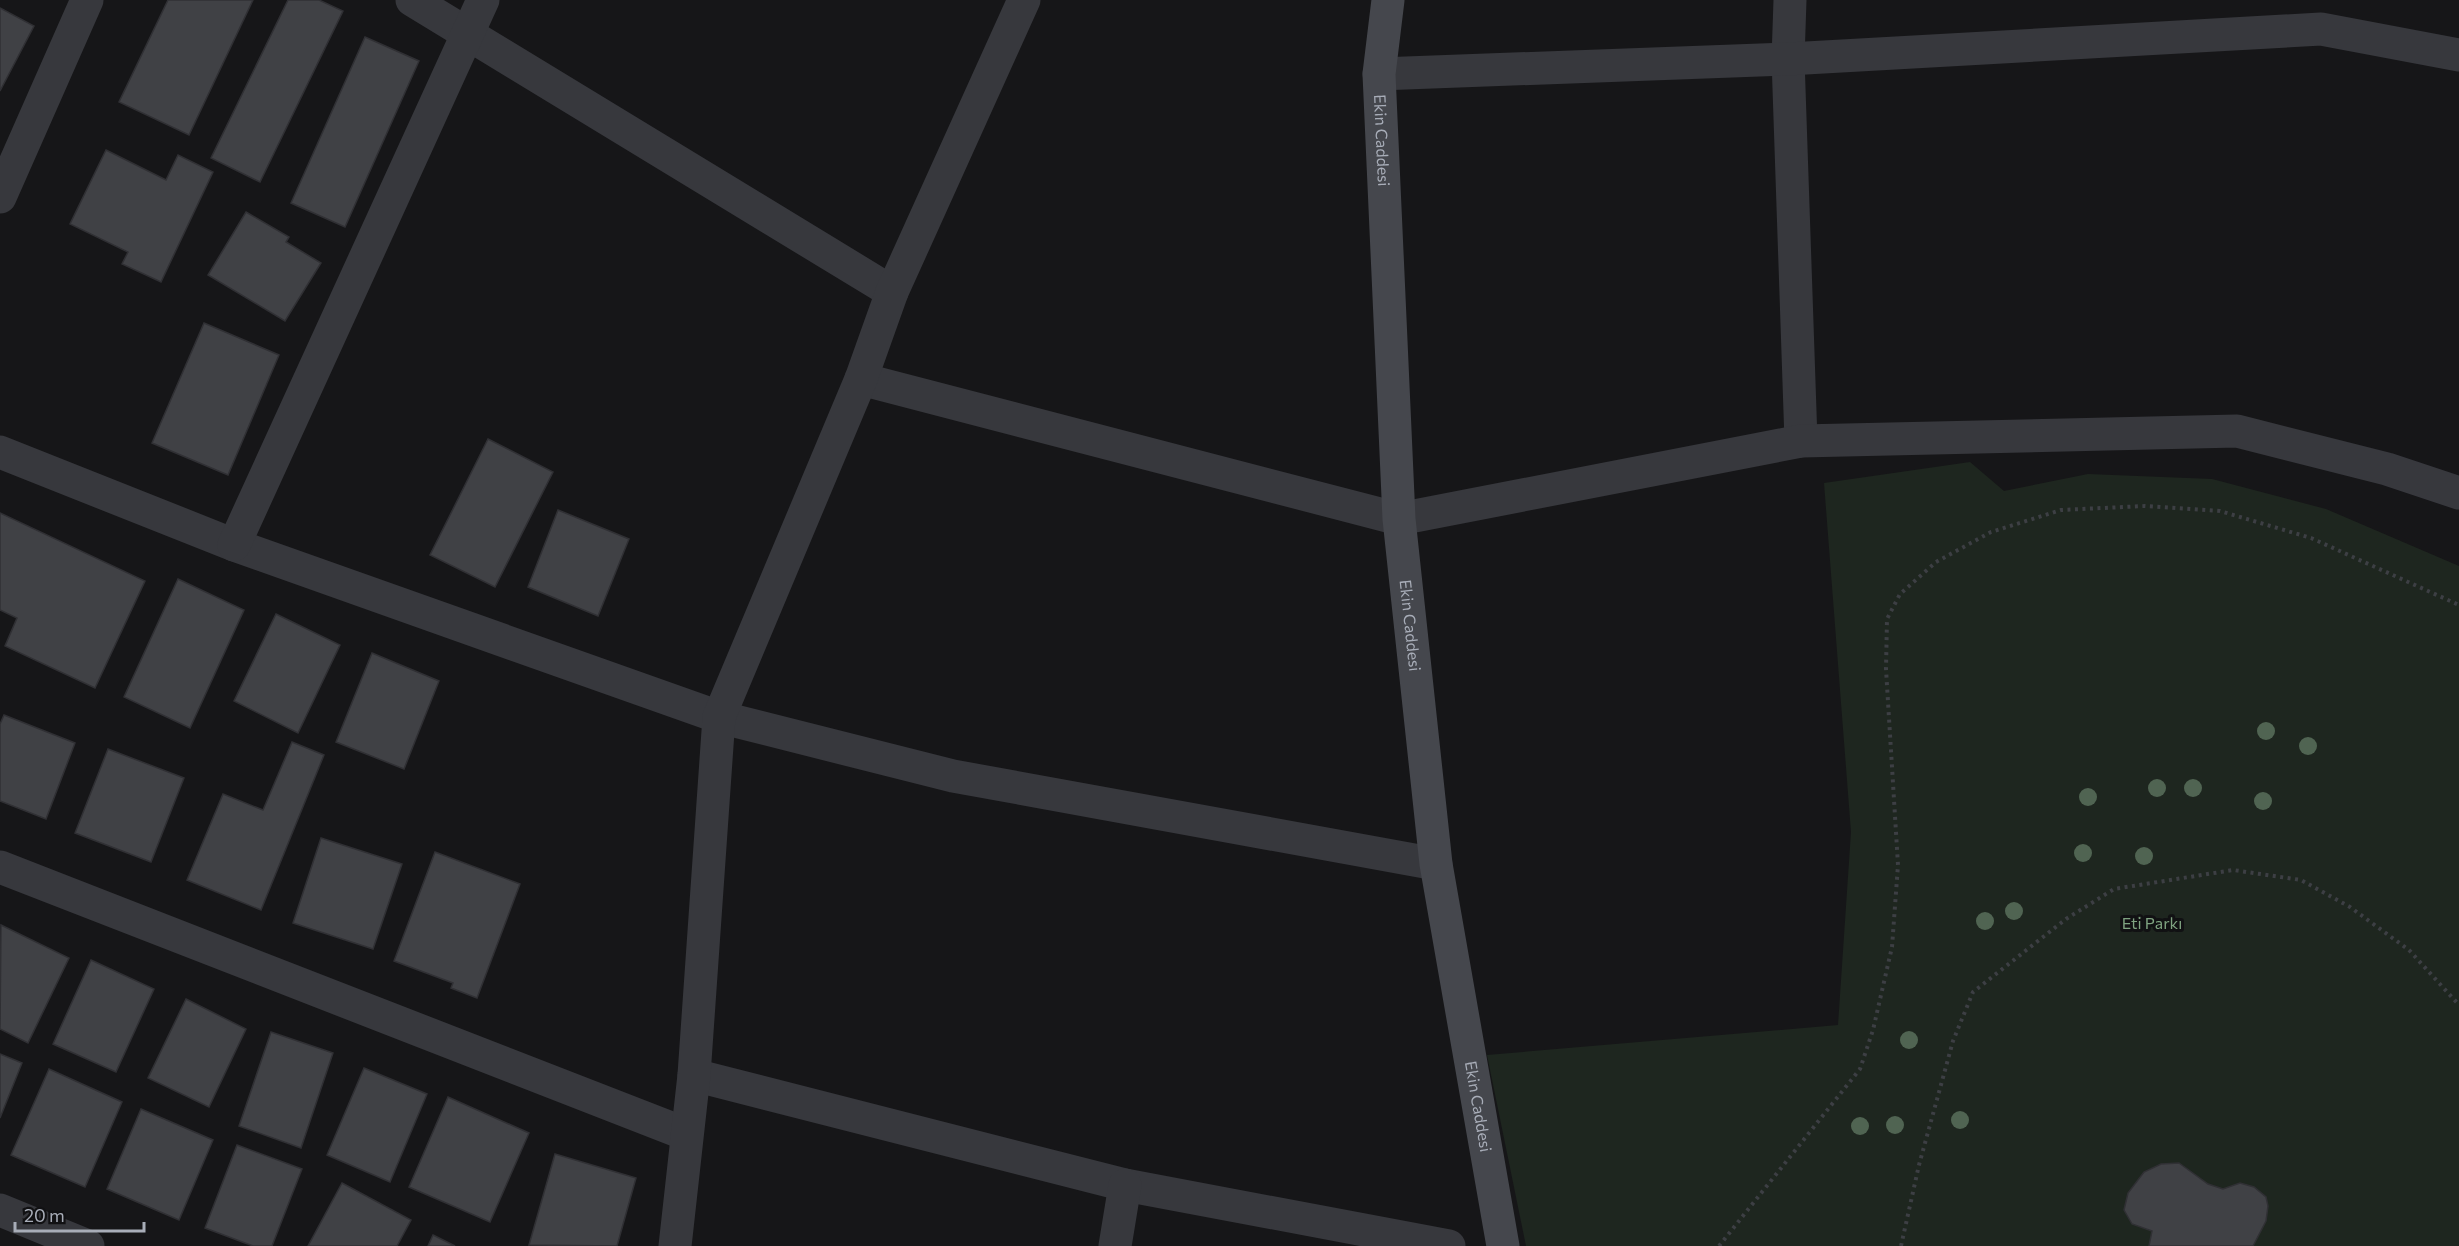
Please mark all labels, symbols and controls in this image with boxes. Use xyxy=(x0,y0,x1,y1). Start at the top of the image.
street label: Ekin Caddesi xyxy=(1371,94,1394,187)
street label: Ekin Caddesi xyxy=(1397,578,1425,672)
park label: Eti Parkı xyxy=(2122,913,2182,932)
street label: Ekin Caddesi xyxy=(1462,1059,1496,1153)
scale bar xyxy=(15,1195,144,1233)
text: 20 m xyxy=(24,1204,65,1226)

